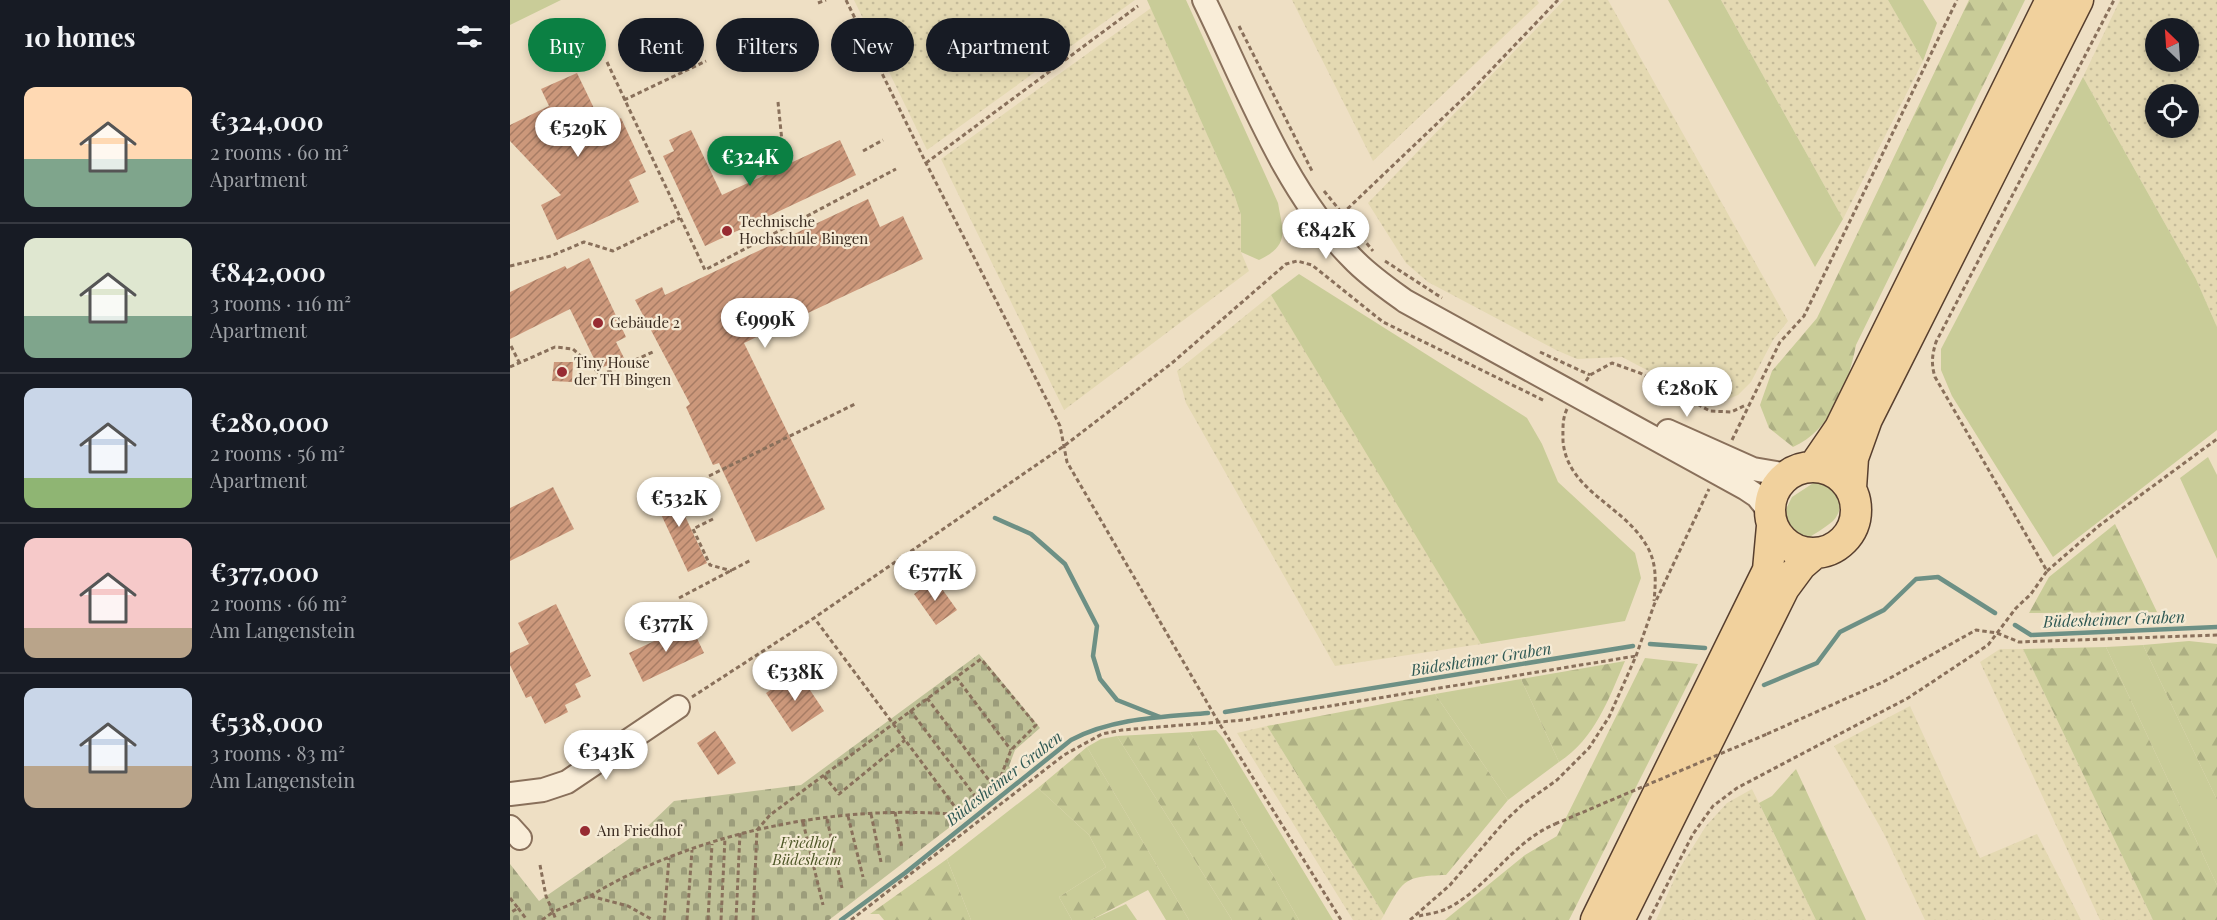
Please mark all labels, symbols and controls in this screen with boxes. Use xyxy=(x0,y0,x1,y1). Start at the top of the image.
chip: Buy xyxy=(528,18,606,72)
chip: Rent xyxy=(618,18,704,72)
chip: Filters xyxy=(716,18,819,72)
chip: New xyxy=(831,18,914,72)
chip: Apartment xyxy=(926,18,1070,72)
north arrow xyxy=(2145,18,2199,72)
map controls xyxy=(2145,18,2199,138)
text: 10 homes xyxy=(24,19,136,54)
icon: filters xyxy=(453,20,486,53)
button: locate xyxy=(2145,84,2199,138)
text: €324,000 xyxy=(210,103,324,138)
pin: €529K xyxy=(536,107,620,158)
icon: home xyxy=(72,111,144,183)
text: €529K xyxy=(549,113,607,140)
pin: €324K xyxy=(708,136,792,187)
text: 2 rooms · 60 m² xyxy=(210,138,349,165)
text: €324K xyxy=(721,142,779,169)
text: Apartment xyxy=(210,165,307,192)
pin: €842K xyxy=(1284,209,1368,260)
place label: Technische Hochschule Bingen xyxy=(739,211,868,248)
text: €842K xyxy=(1296,215,1356,242)
marker: Technische Hochschule Bingen xyxy=(720,224,734,238)
text: €842,000 xyxy=(210,254,326,289)
icon: home xyxy=(72,262,144,334)
text: 3 rooms · 116 m² xyxy=(210,289,351,316)
pin: €999K xyxy=(723,298,807,349)
text: €999K xyxy=(735,304,795,331)
place label: Gebäude 2 xyxy=(610,312,680,332)
text: Apartment xyxy=(210,316,307,343)
marker: Gebäude 2 xyxy=(591,316,605,330)
place label: Tiny House der TH Bingen xyxy=(574,352,671,389)
marker: Tiny House der TH Bingen xyxy=(555,365,569,379)
pin: €280K xyxy=(1645,367,1729,418)
text: €280K xyxy=(1656,373,1718,400)
text: €280,000 xyxy=(210,404,329,439)
icon: home xyxy=(72,412,144,484)
text: 2 rooms · 56 m² xyxy=(210,439,345,466)
text: Apartment xyxy=(210,466,307,493)
pin: €532K xyxy=(637,477,721,528)
text: €532K xyxy=(651,483,707,510)
pin: €577K xyxy=(893,551,977,602)
text: €377,000 xyxy=(210,554,319,589)
text: €577K xyxy=(908,557,962,584)
icon: home xyxy=(72,562,144,634)
text: 2 rooms · 66 m² xyxy=(210,589,347,616)
pin: €377K xyxy=(624,602,708,653)
water label: Büdesheimer Graben xyxy=(2042,606,2185,632)
text: €377K xyxy=(639,608,693,635)
text: Am Langenstein xyxy=(210,616,355,643)
water label: Büdesheimer Graben xyxy=(1408,637,1553,680)
pin: €538K xyxy=(753,651,837,702)
text: €538K xyxy=(766,657,824,684)
text: €538,000 xyxy=(210,704,323,739)
icon: home xyxy=(72,712,144,784)
water label: Büdesheimer Graben xyxy=(940,726,1066,830)
pin: €343K xyxy=(564,730,648,781)
text: €343K xyxy=(578,736,634,763)
text: 3 rooms · 83 m² xyxy=(210,739,345,766)
text: Am Langenstein xyxy=(210,766,355,793)
place label: Am Friedhof xyxy=(596,820,682,840)
marker: Am Friedhof xyxy=(578,824,592,838)
park label: Friedhof Büdesheim xyxy=(771,832,842,869)

